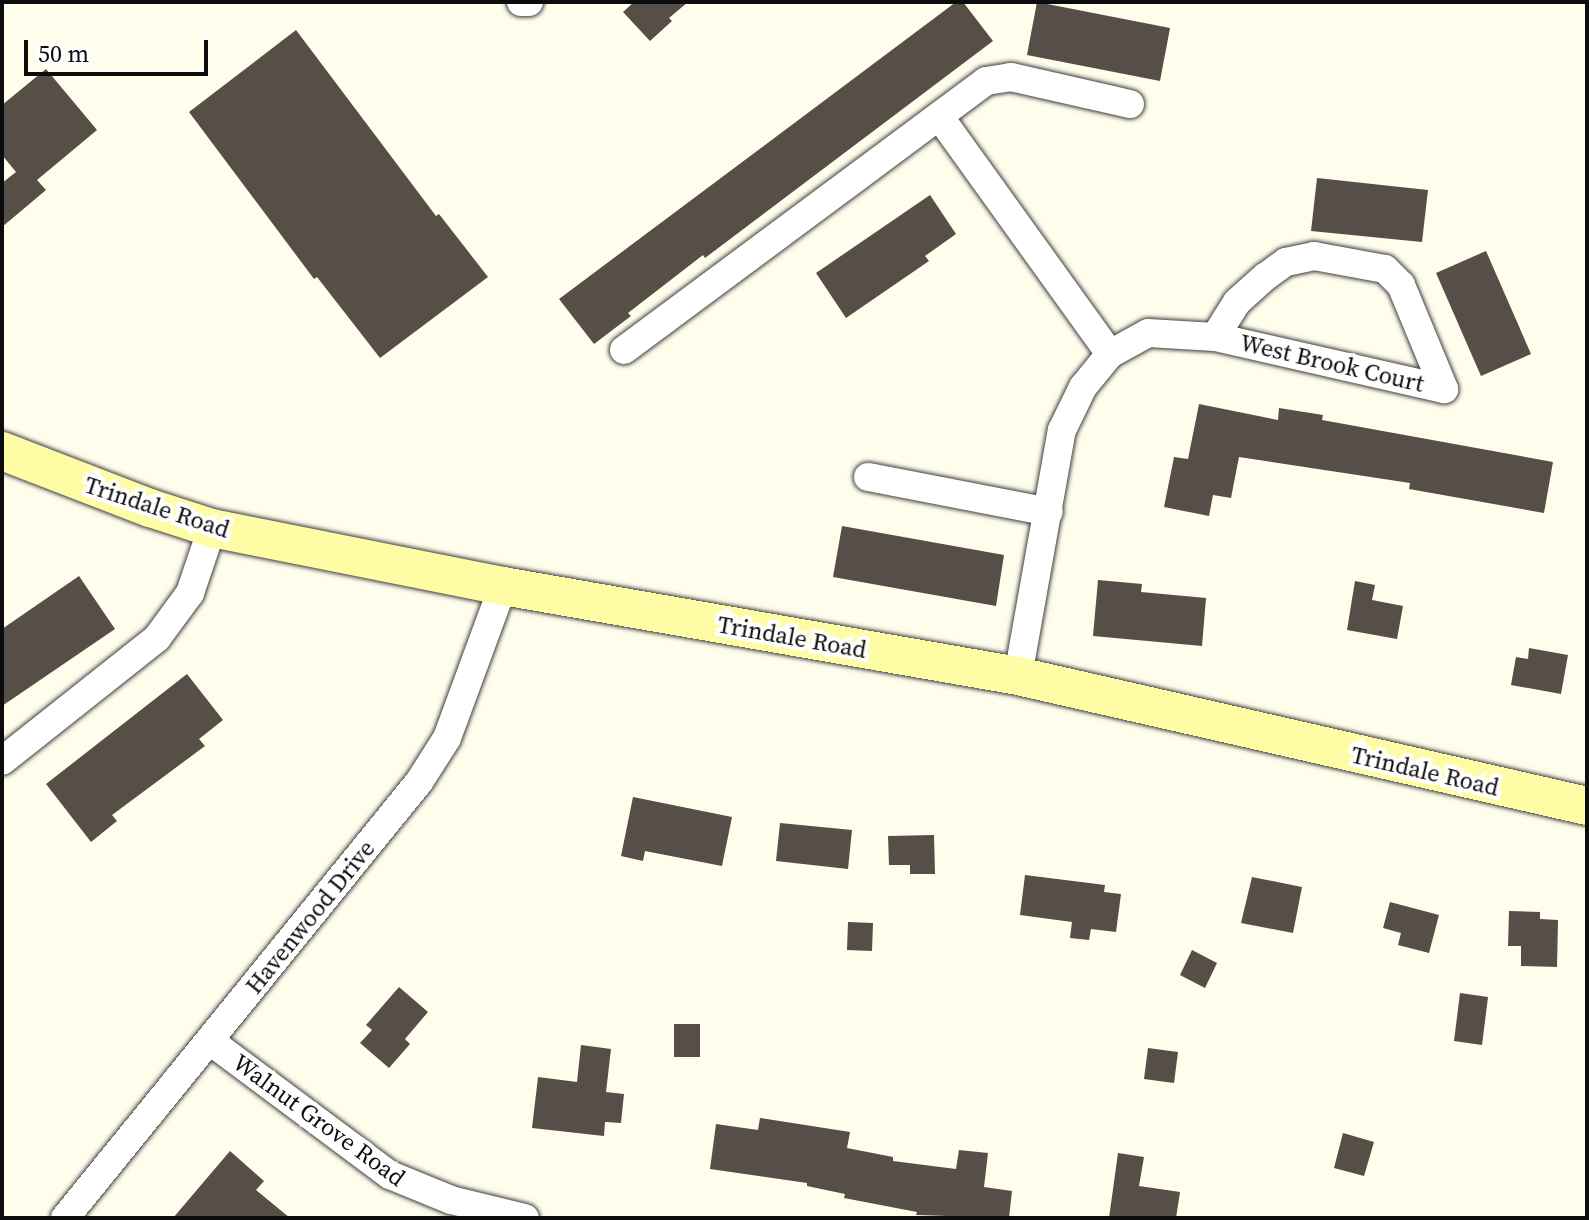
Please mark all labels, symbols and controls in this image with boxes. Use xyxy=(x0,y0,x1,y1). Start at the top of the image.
scale bar xyxy=(28,24,212,74)
text: 50 m xyxy=(38,37,89,70)
street label: West Brook Court xyxy=(1237,328,1427,398)
street label: Trindale Road xyxy=(81,470,233,544)
street label: Trindale Road xyxy=(715,610,869,664)
street label: Trindale Road xyxy=(1348,740,1502,802)
street label: Havenwood Drive xyxy=(239,834,381,1000)
street label: Walnut Grove Road xyxy=(227,1048,411,1192)

